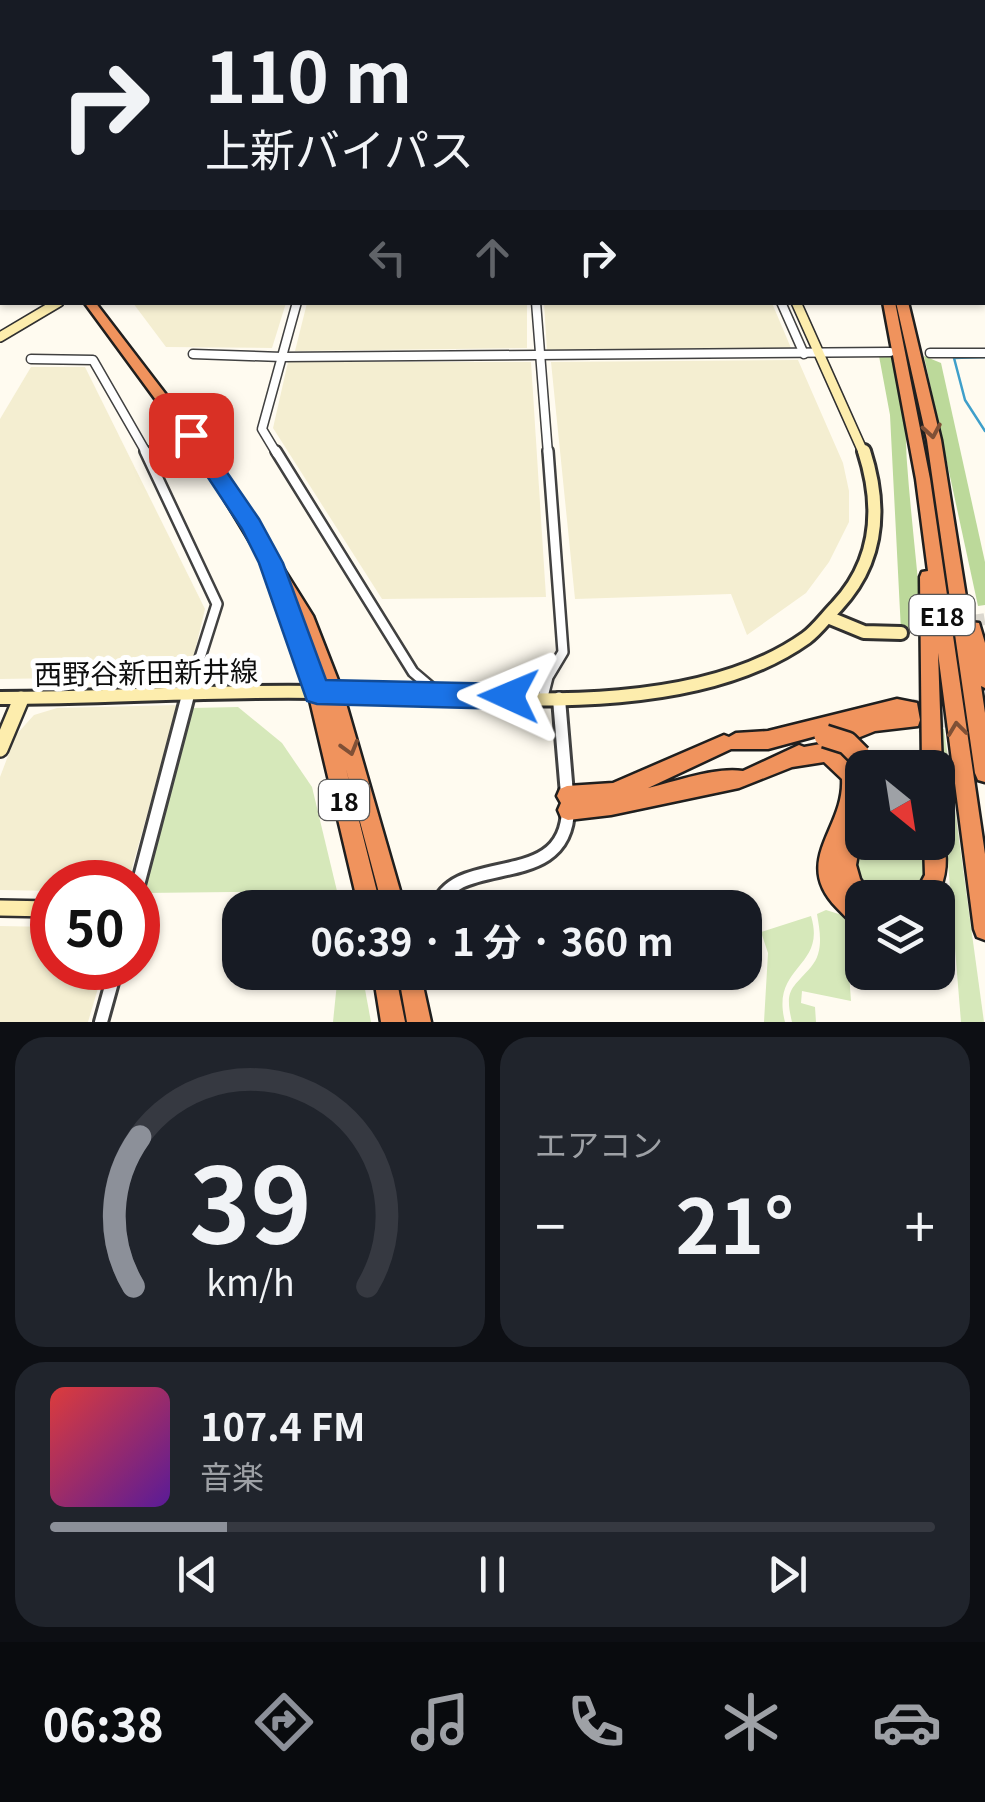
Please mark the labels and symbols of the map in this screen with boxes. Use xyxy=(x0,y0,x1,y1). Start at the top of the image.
pin xyxy=(149,393,234,478)
one-way arrow xyxy=(921,423,942,440)
road number: E18 xyxy=(910,595,974,635)
position arrow xyxy=(457,644,561,748)
street label: 西野谷新田新井線 xyxy=(34,649,258,693)
one-way arrow xyxy=(947,721,968,737)
one-way arrow xyxy=(338,739,359,756)
north arrow xyxy=(845,750,955,860)
road number: 18 xyxy=(319,780,369,820)
speed limit sign: 50 xyxy=(30,860,160,990)

